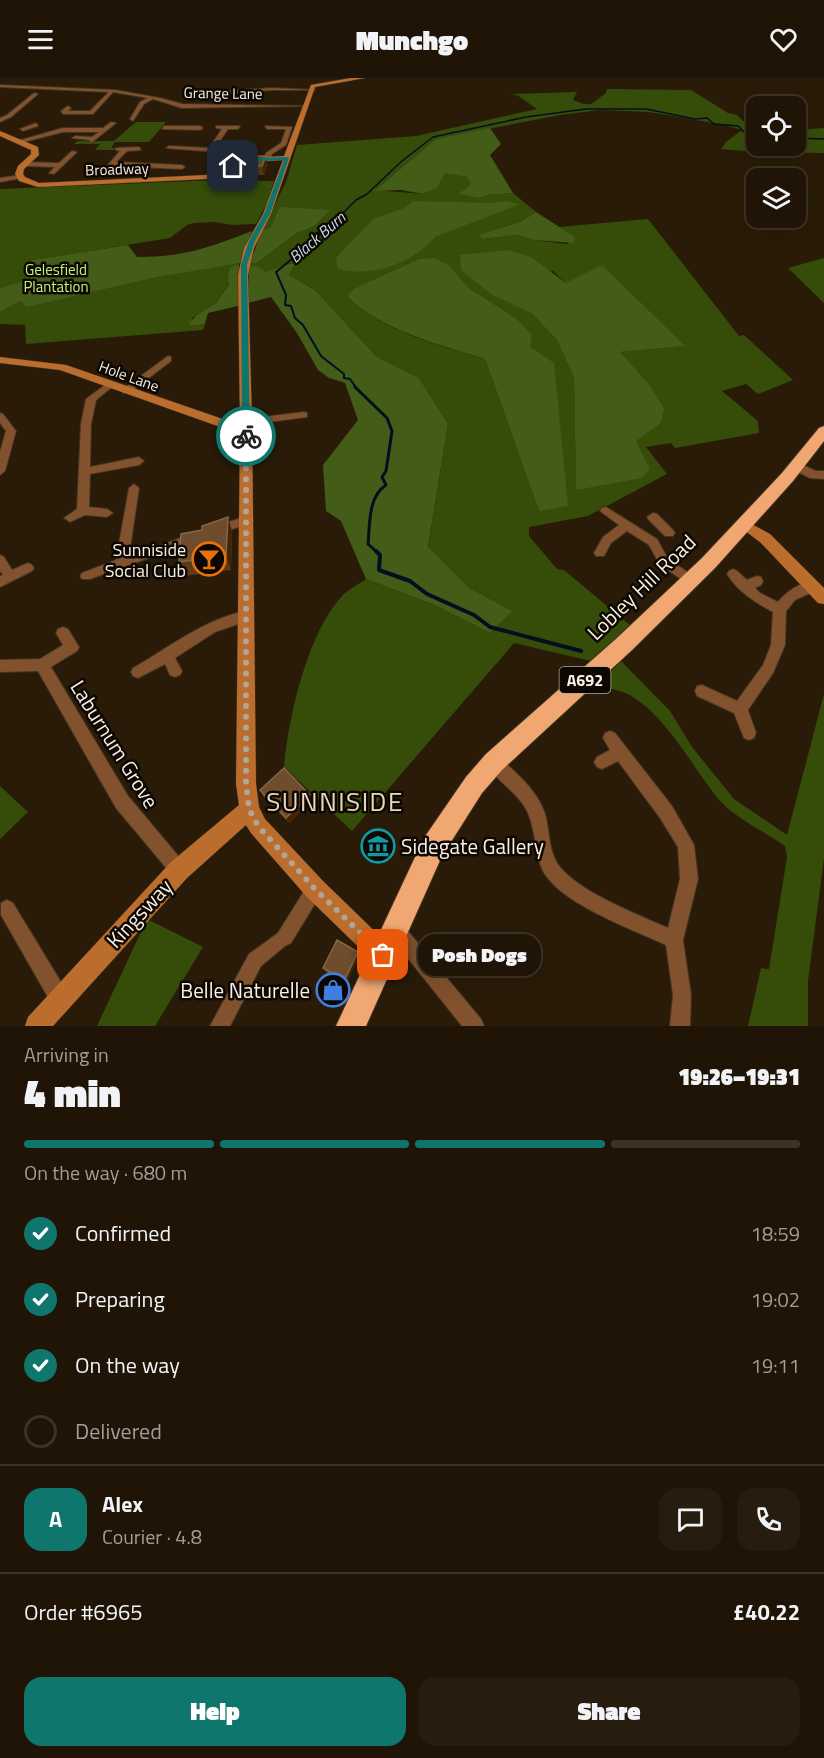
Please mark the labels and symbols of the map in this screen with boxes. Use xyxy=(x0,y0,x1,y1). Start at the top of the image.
street label: Grange Lane xyxy=(183,81,263,105)
pin xyxy=(207,140,258,191)
street label: Broadway xyxy=(85,156,149,182)
water label: Black Burn xyxy=(283,205,351,268)
park label: Gelesfield Plantation xyxy=(23,258,89,298)
street label: Hole Lane xyxy=(96,354,162,398)
courier xyxy=(216,406,276,466)
street label: Lobley Hill Road xyxy=(579,527,703,647)
place label: Sunniside Social Club xyxy=(105,536,186,584)
bar icon: Sunniside Social Club xyxy=(191,541,227,577)
road number: A692 xyxy=(560,667,610,693)
street label: Laburnum Grove xyxy=(63,674,167,814)
district label: SUNNISIDE xyxy=(266,782,404,821)
museum icon: Sidegate Gallery xyxy=(360,828,396,864)
place label: Sidegate Gallery xyxy=(401,830,544,862)
street label: Kingsway xyxy=(98,871,180,955)
pin xyxy=(357,929,408,980)
callout: Posh Dogs xyxy=(419,934,542,976)
shop icon: Belle Naturelle xyxy=(315,972,351,1008)
place label: Belle Naturelle xyxy=(180,974,310,1006)

